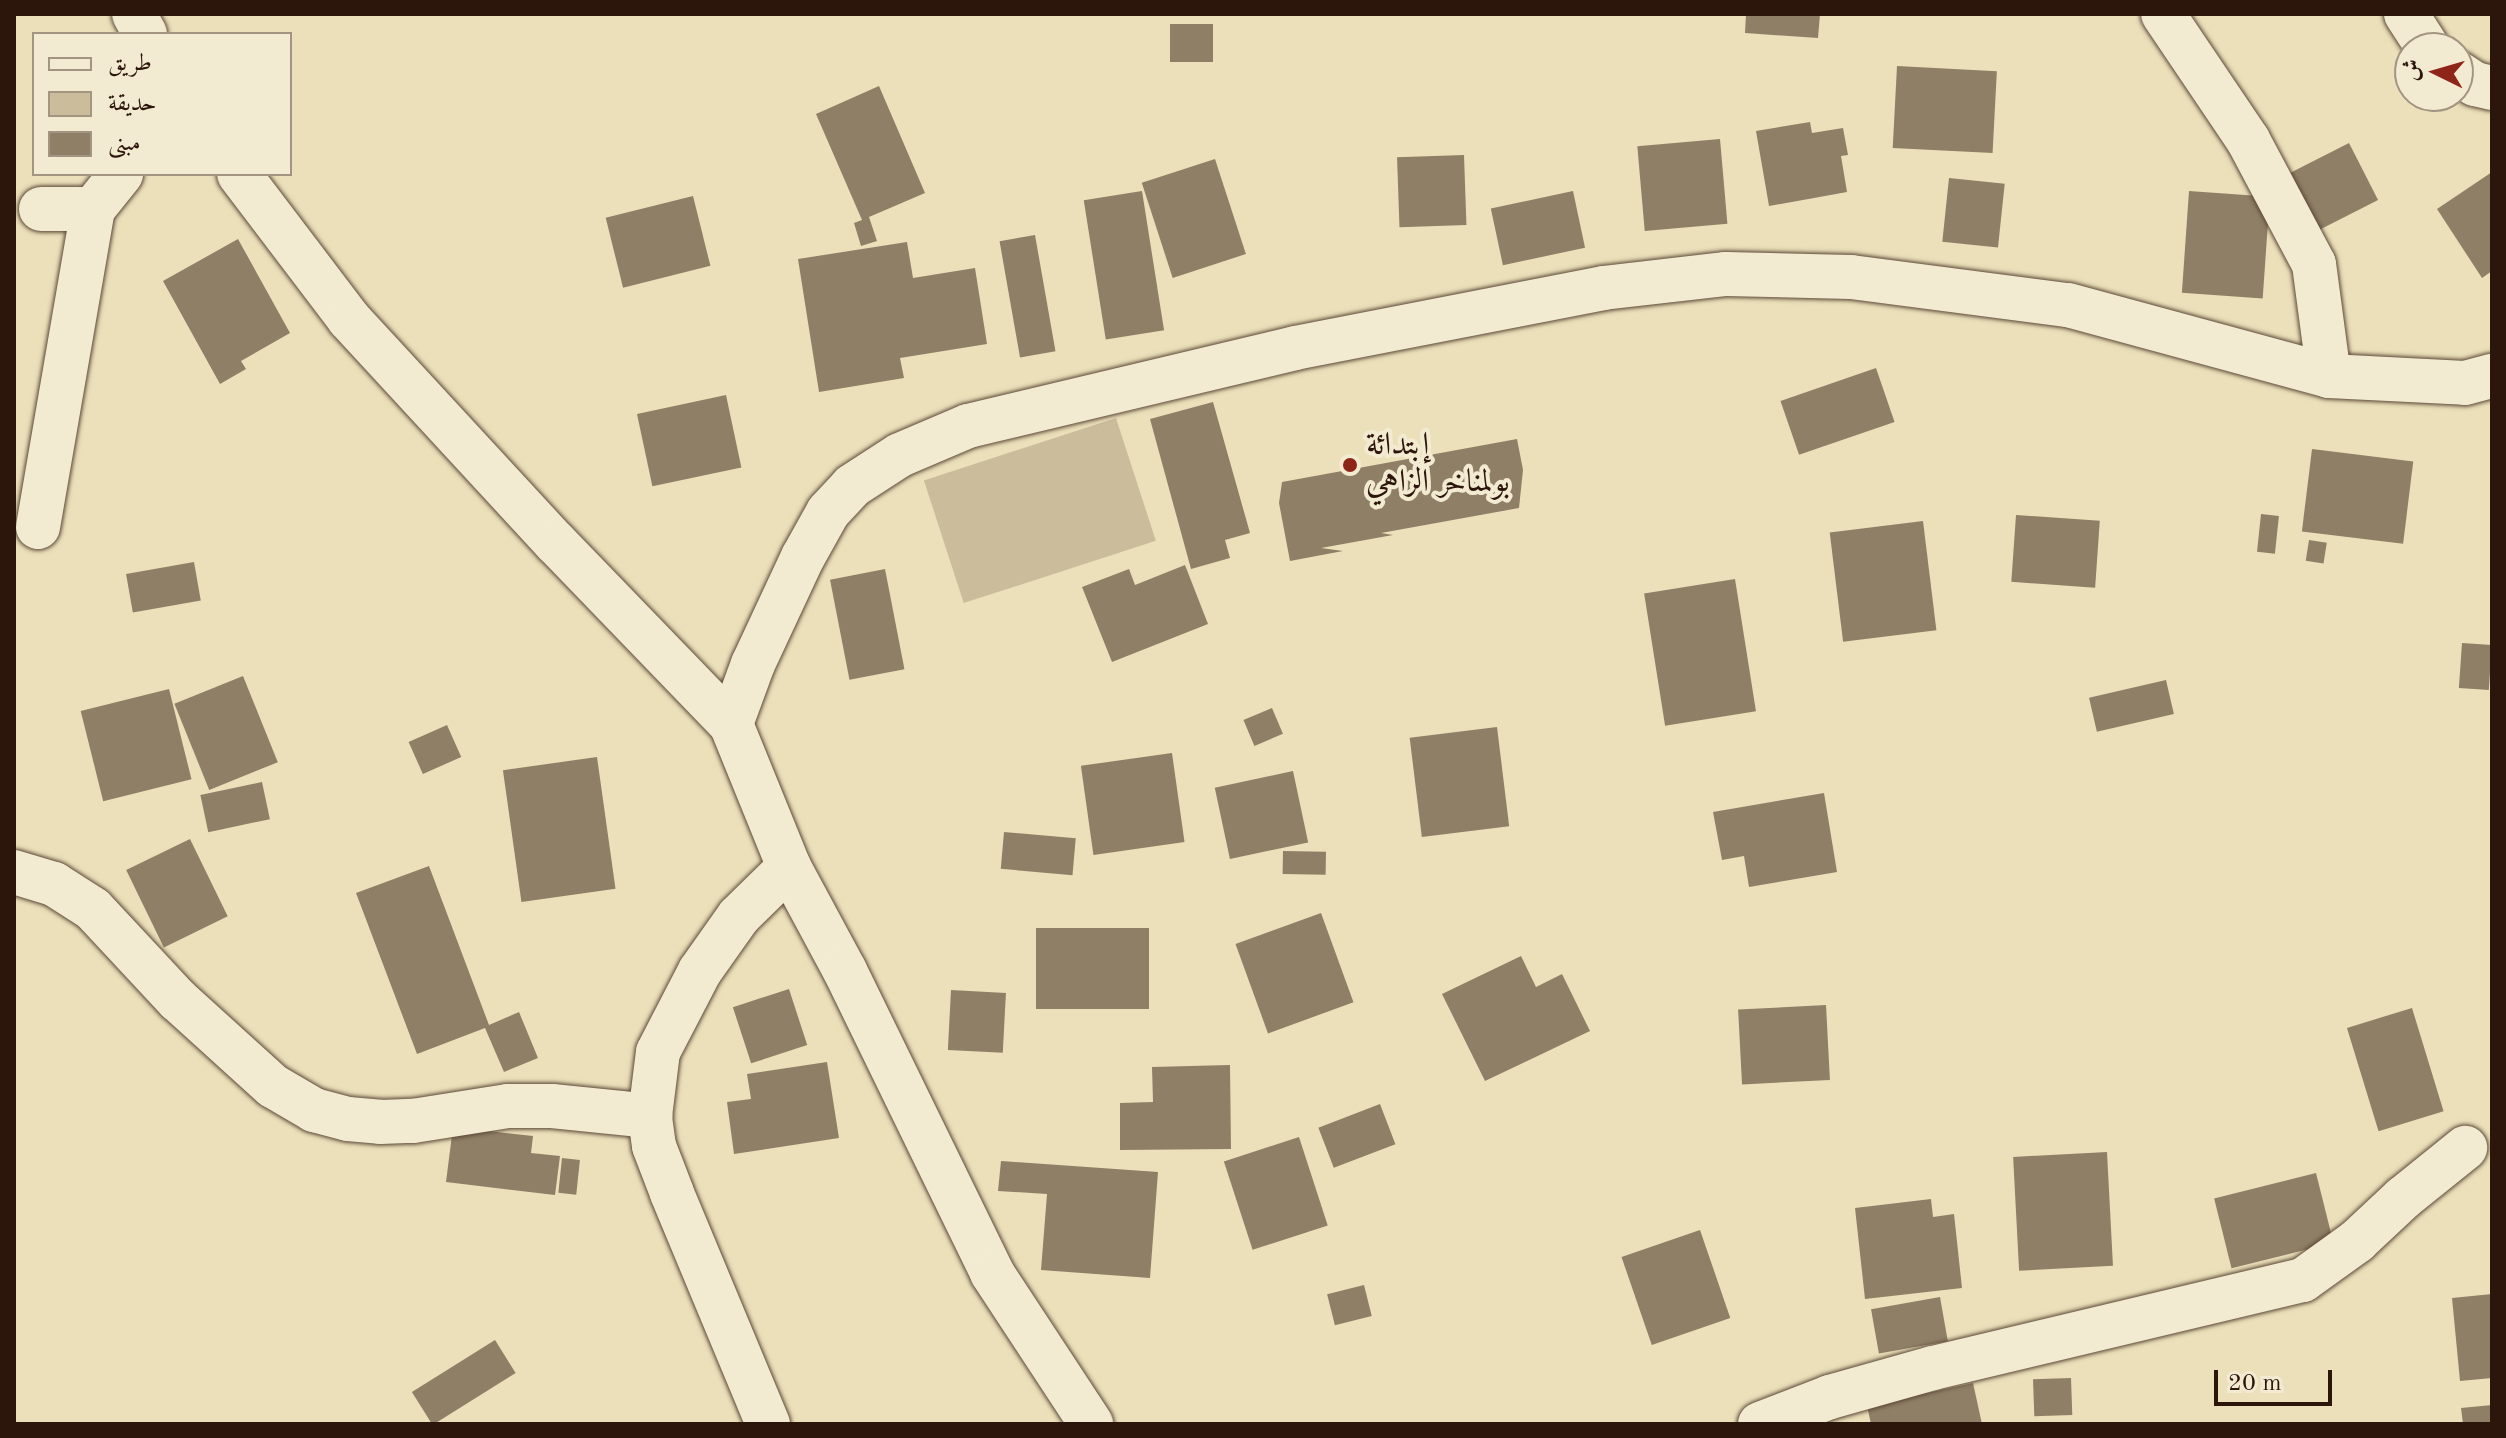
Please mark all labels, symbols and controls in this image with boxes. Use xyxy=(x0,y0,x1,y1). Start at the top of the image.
legend xyxy=(32,32,292,176)
north arrow xyxy=(2394,32,2474,112)
text: طريق xyxy=(108,52,152,76)
text: ش xyxy=(2400,58,2424,82)
text: حديقة xyxy=(108,92,157,116)
text: مبنى xyxy=(108,132,141,156)
place label: إبتدائة بولمناخر الزاهي xyxy=(1366,428,1510,503)
marker: إبتدائة بولمناخر الزاهي xyxy=(1341,456,1359,474)
scale bar xyxy=(2218,1354,2336,1404)
text: 20 m xyxy=(2228,1372,2282,1396)

